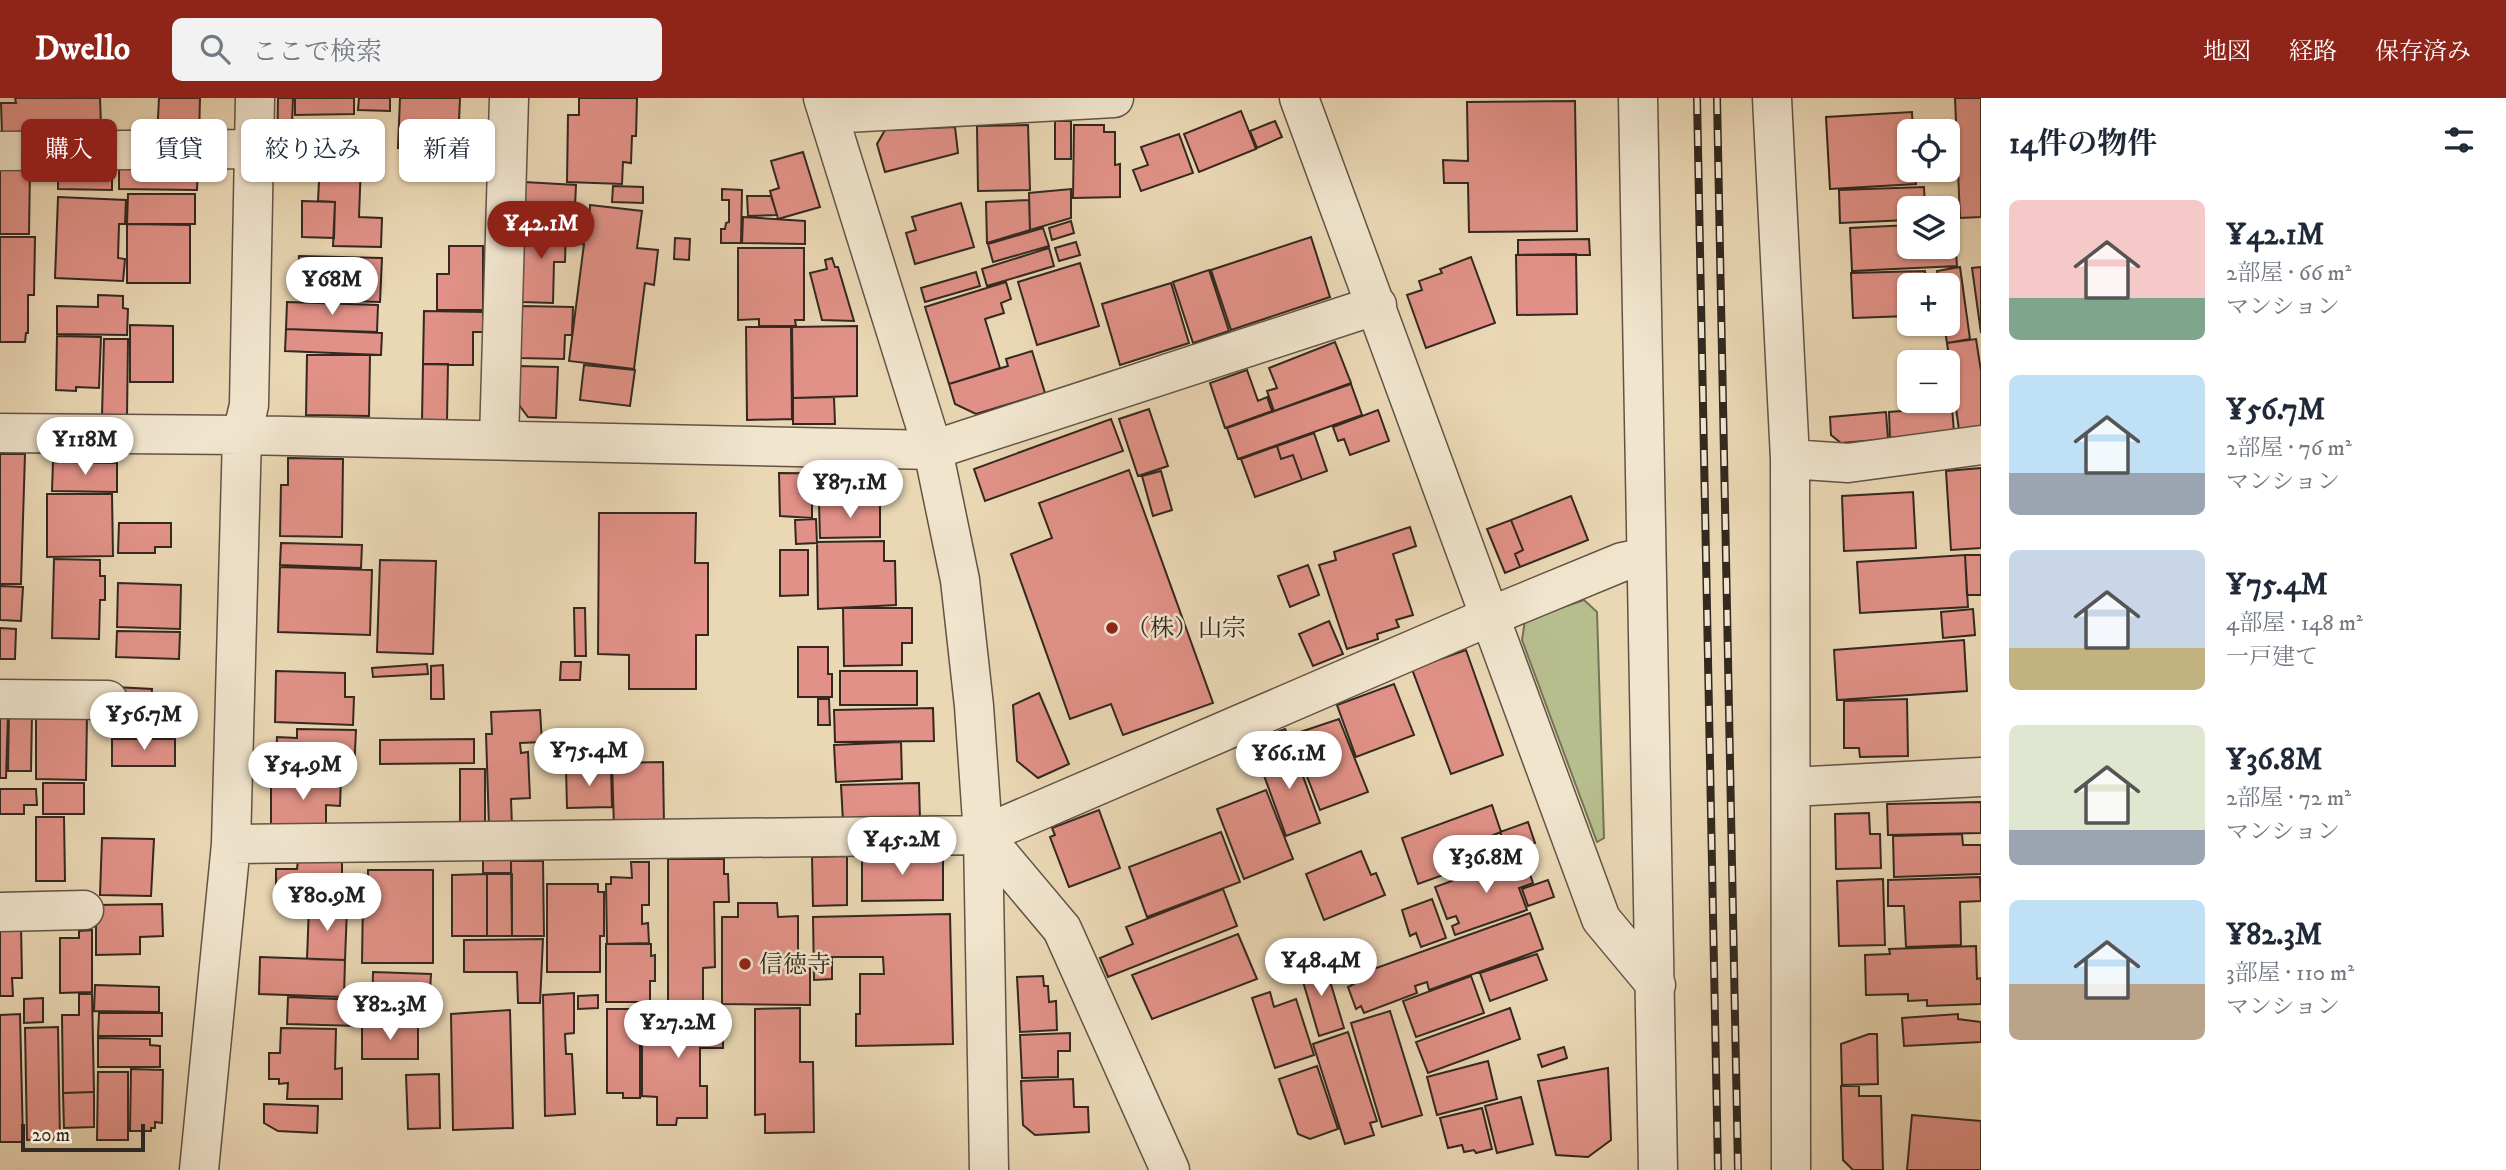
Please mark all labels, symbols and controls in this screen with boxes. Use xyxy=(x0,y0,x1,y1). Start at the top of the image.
search box xyxy=(172,18,662,81)
text: Dwello xyxy=(35,29,130,70)
icon: search xyxy=(196,30,234,68)
text: ここで検索 xyxy=(252,36,382,69)
text: 地図 xyxy=(2203,37,2251,67)
text: 経路 xyxy=(2289,37,2337,67)
text: 保存済み xyxy=(2375,37,2471,67)
chip: 購入 xyxy=(21,119,117,182)
chip: 賃貸 xyxy=(131,119,227,182)
chip: 絞り込み xyxy=(241,119,385,182)
chip: 新着 xyxy=(399,119,495,182)
map controls xyxy=(1897,119,1960,413)
button: locate xyxy=(1897,119,1960,182)
icon: filters xyxy=(2440,121,2478,159)
text: 14件の物件 xyxy=(2009,126,2157,163)
button: layers xyxy=(1897,196,1960,259)
pin: ¥42.1M xyxy=(484,202,598,261)
text: ¥42.1M xyxy=(503,209,579,238)
text: ¥42.1M xyxy=(2226,217,2324,254)
icon: home xyxy=(2065,228,2149,312)
pin: ¥68M xyxy=(291,258,373,317)
text: 2部屋 · 66 m² xyxy=(2226,259,2352,288)
text: ¥68M xyxy=(302,265,362,294)
button: + xyxy=(1897,273,1960,336)
text: マンション xyxy=(2226,293,2340,322)
button: − xyxy=(1897,350,1960,413)
text: ¥56.7M xyxy=(2226,392,2325,429)
icon: home xyxy=(2065,403,2149,487)
pin: ¥118M xyxy=(36,418,134,477)
text: ¥118M xyxy=(53,425,117,454)
text: 2部屋 · 76 m² xyxy=(2226,434,2352,463)
pin: ¥87.1M xyxy=(793,460,907,520)
text: ¥87.1M xyxy=(813,468,887,497)
text: マンション xyxy=(2226,468,2340,497)
text: ¥75.4M xyxy=(2226,567,2328,604)
icon: home xyxy=(2065,578,2149,662)
text: 4部屋 · 148 m² xyxy=(2226,609,2363,638)
place label: （株）山宗 xyxy=(1126,614,1246,644)
marker: （株）山宗 xyxy=(1104,620,1120,636)
text: 一戸建て xyxy=(2226,643,2318,672)
pin: ¥56.7M xyxy=(87,692,201,752)
text: ¥56.7M xyxy=(106,700,182,729)
pin: ¥75.4M xyxy=(532,728,646,788)
pin: ¥66.1M xyxy=(1232,732,1346,791)
text: ¥75.4M xyxy=(550,736,628,765)
text: ¥66.1M xyxy=(1252,739,1326,768)
pin: ¥54.9M xyxy=(246,742,360,802)
text: ¥36.8M xyxy=(2226,742,2322,779)
text: ¥54.9M xyxy=(264,750,342,779)
icon: home xyxy=(2065,753,2149,837)
text: 2部屋 · 72 m² xyxy=(2226,784,2351,813)
pin: ¥45.2M xyxy=(845,818,959,877)
text: マンション xyxy=(2226,818,2340,847)
text: ¥45.2M xyxy=(863,825,941,854)
pin: ¥36.8M xyxy=(1429,836,1543,895)
text: ¥36.8M xyxy=(1449,843,1523,872)
pin: ¥80.9M xyxy=(270,874,384,933)
text: ¥80.9M xyxy=(288,881,366,910)
text: ¥82.3M xyxy=(2226,917,2322,954)
icon: home xyxy=(2065,928,2149,1012)
pin: ¥48.4M xyxy=(1264,939,1378,998)
text: ¥48.4M xyxy=(1281,946,1361,975)
place label: 信徳寺 xyxy=(759,950,831,980)
marker: 信徳寺 xyxy=(737,956,753,972)
text: 3部屋 · 110 m² xyxy=(2226,959,2354,988)
pin: ¥82.3M xyxy=(333,982,447,1042)
text: ¥82.3M xyxy=(353,990,427,1019)
text: マンション xyxy=(2226,993,2340,1022)
pin: ¥27.2M xyxy=(621,1000,735,1060)
text: ¥27.2M xyxy=(640,1008,716,1037)
scale bar xyxy=(21,1121,145,1153)
text: 20 m xyxy=(32,1124,70,1147)

